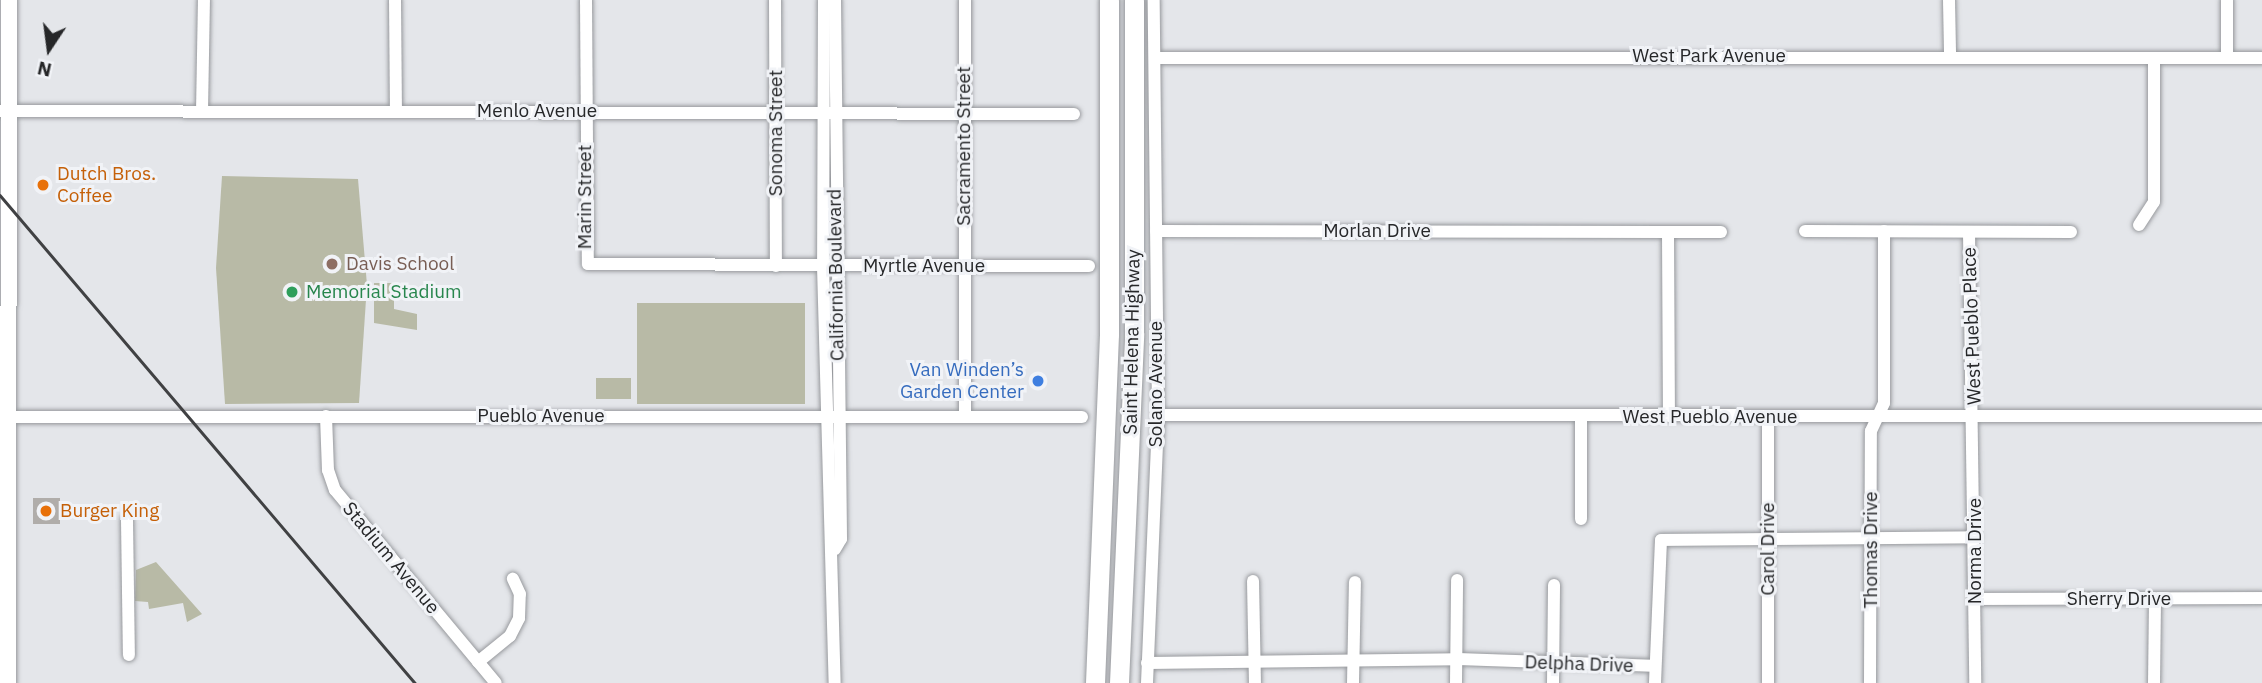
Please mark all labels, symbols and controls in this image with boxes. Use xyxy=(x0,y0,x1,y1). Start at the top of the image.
north arrow xyxy=(14,14,84,84)
street label: West Park Avenue xyxy=(1632,45,1786,67)
text: N xyxy=(35,56,54,83)
street label: Sacramento Street xyxy=(953,66,975,226)
street label: Sonoma Street xyxy=(765,70,787,196)
street label: Menlo Avenue xyxy=(477,100,597,122)
street label: Marin Street xyxy=(574,145,596,249)
place label: Dutch Bros. Coffee xyxy=(57,163,156,207)
marker: Dutch Bros. Coffee xyxy=(35,177,51,193)
street label: California Boulevard xyxy=(823,189,849,361)
street label: Morlan Drive xyxy=(1323,220,1431,242)
street label: West Pueblo Place xyxy=(1958,247,1986,405)
street label: Saint Helena Highway xyxy=(1119,249,1145,435)
place label: Davis School xyxy=(346,253,454,275)
street label: Myrtle Avenue xyxy=(863,255,985,277)
marker: Davis School xyxy=(324,256,340,272)
place label: Memorial Stadium xyxy=(306,281,462,303)
marker: Memorial Stadium xyxy=(284,284,300,300)
street label: Solano Avenue xyxy=(1145,321,1167,447)
place label: Van Winden’s Garden Center xyxy=(900,359,1024,403)
marker: Van Winden’s Garden Center xyxy=(1030,373,1046,389)
street label: Pueblo Avenue xyxy=(477,405,605,427)
street label: West Pueblo Avenue xyxy=(1623,406,1797,428)
street label: Thomas Drive xyxy=(1860,492,1882,608)
street label: Stadium Avenue xyxy=(338,497,444,619)
street label: Norma Drive xyxy=(1964,498,1986,604)
place label: Burger King xyxy=(60,500,159,522)
street label: Carol Drive xyxy=(1757,502,1779,596)
marker: Burger King xyxy=(38,503,54,519)
street label: Sherry Drive xyxy=(2067,588,2171,610)
street label: Delpha Drive xyxy=(1524,651,1634,677)

